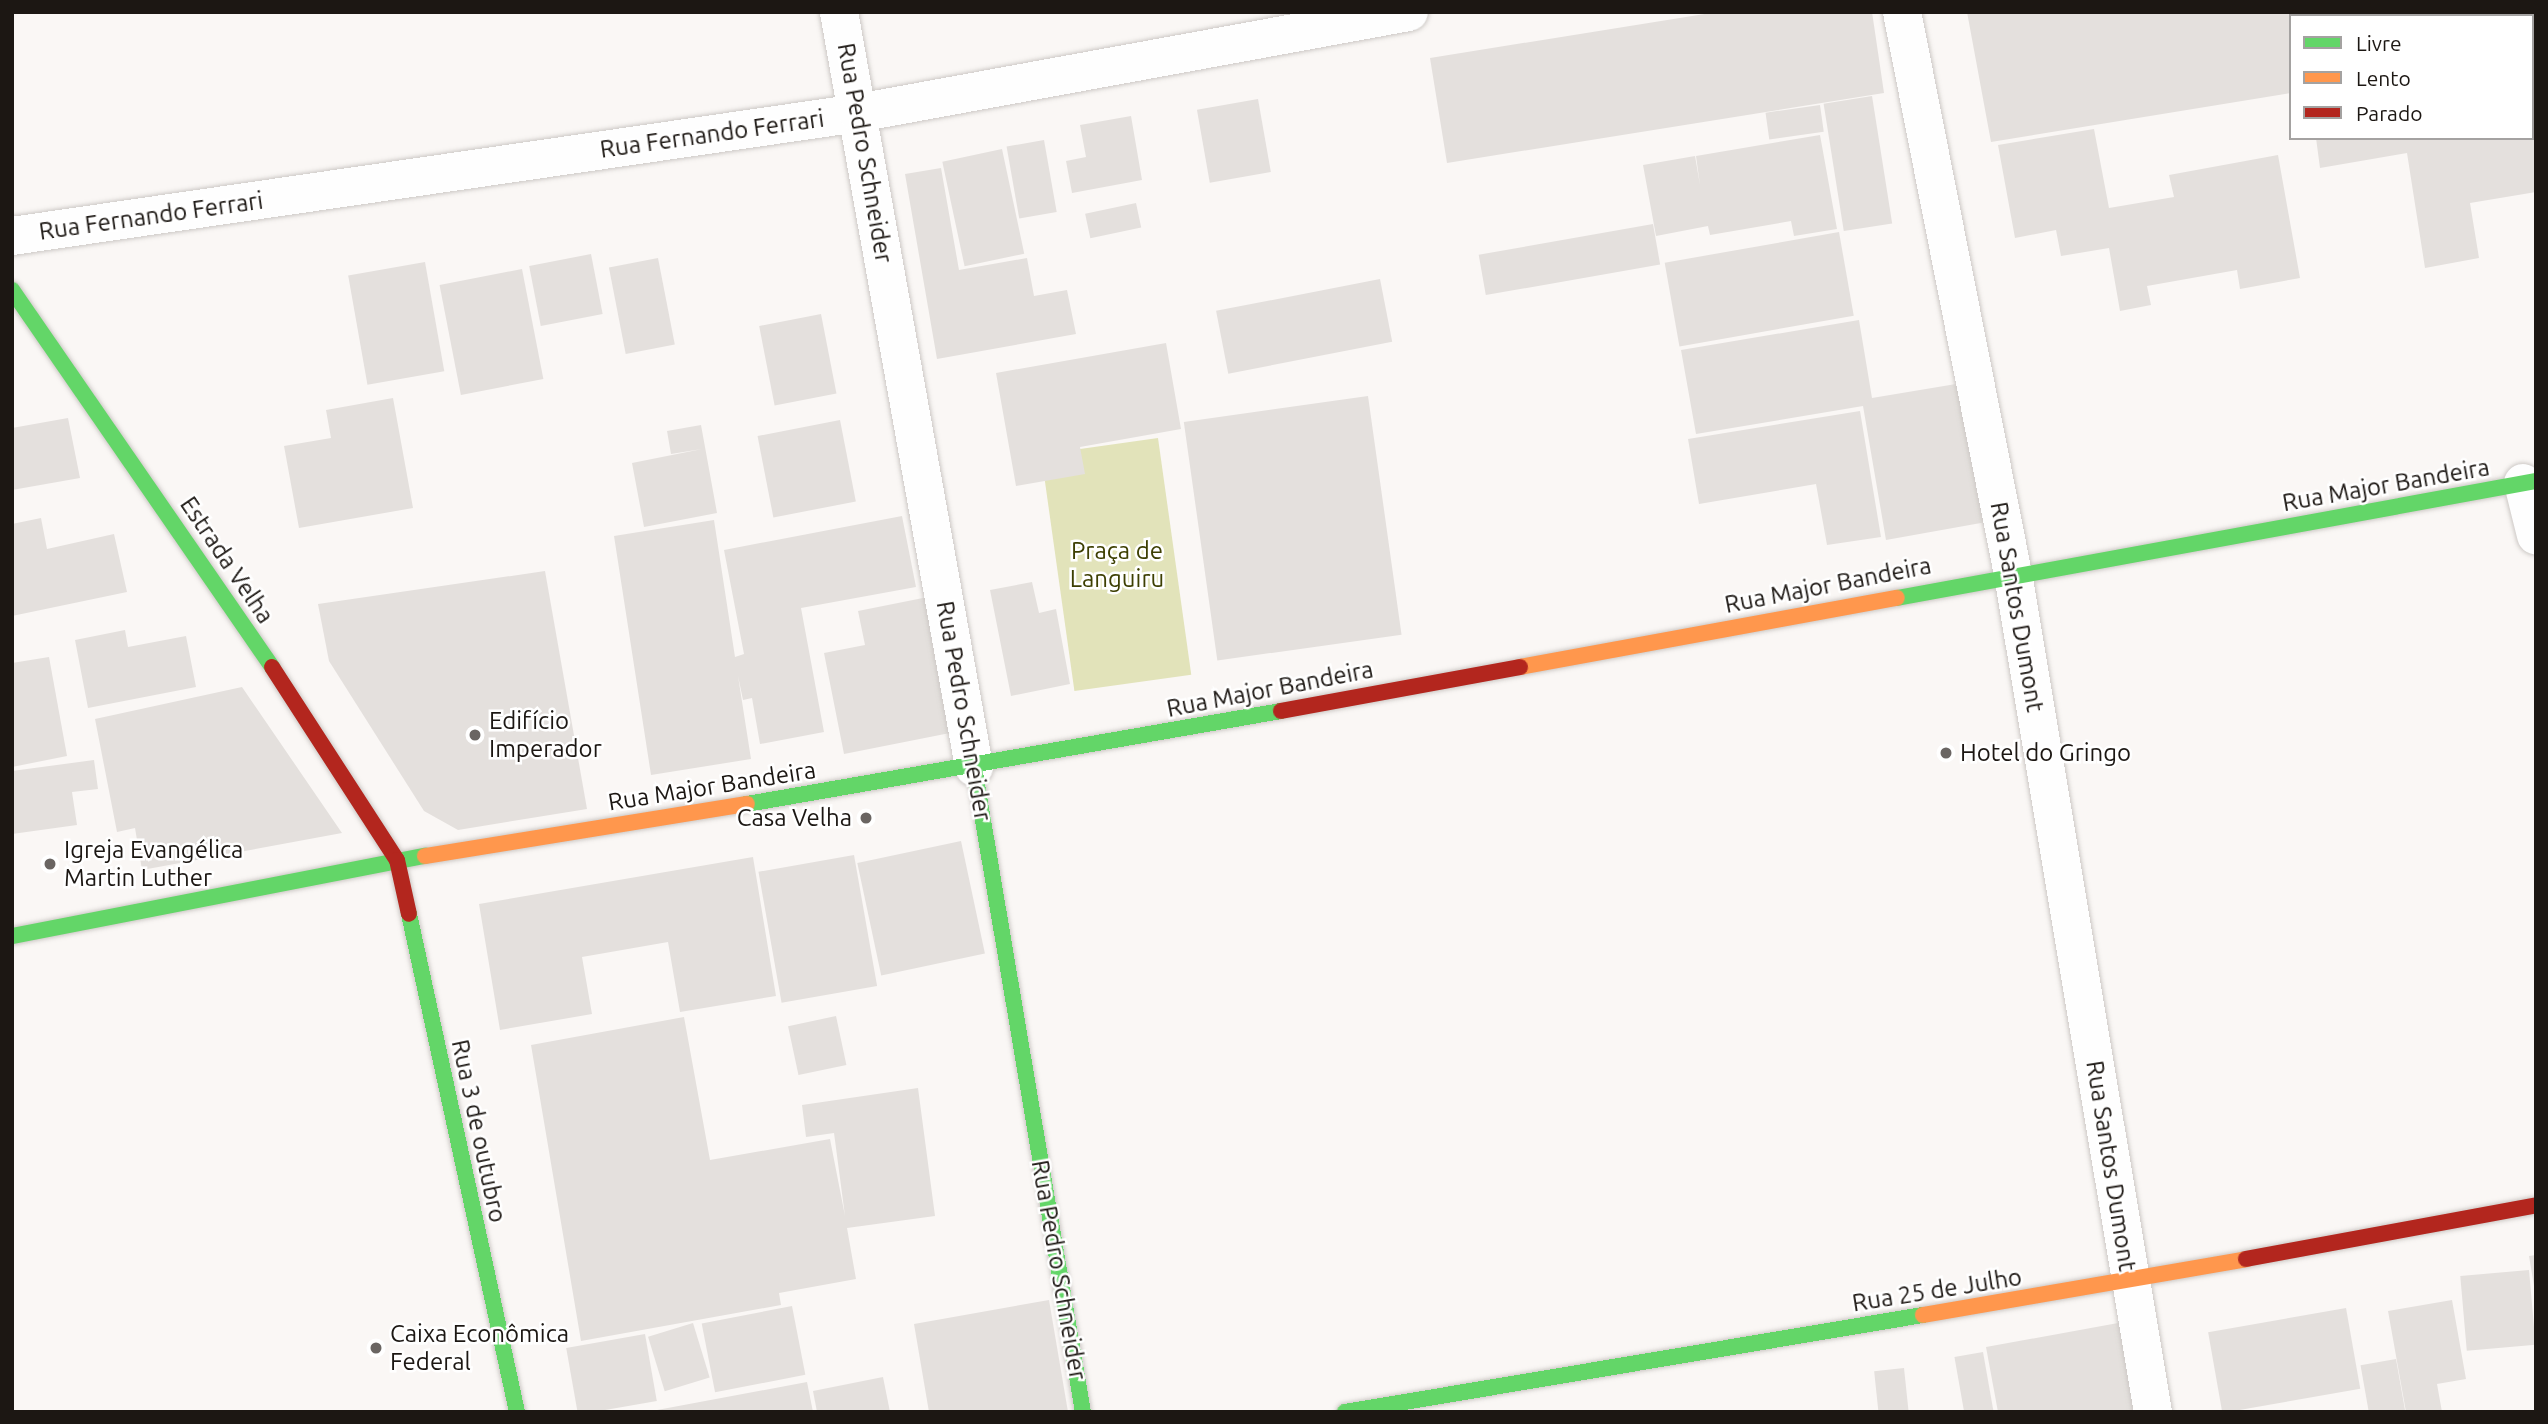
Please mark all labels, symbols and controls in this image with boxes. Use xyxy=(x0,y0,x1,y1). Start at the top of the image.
legend xyxy=(2289,14,2534,140)
text: Livre xyxy=(2356,31,2402,55)
street label: Rua Pedro Schneider xyxy=(831,41,899,265)
text: Lento xyxy=(2356,66,2411,90)
text: Parado xyxy=(2356,101,2422,125)
street label: Rua Fernando Ferrari xyxy=(598,104,826,164)
street label: Rua Fernando Ferrari xyxy=(37,186,265,246)
street label: Rua Major Bandeira xyxy=(2280,453,2492,517)
street label: Estrada Velha xyxy=(174,491,280,629)
street label: Rua Santos Dumont xyxy=(1984,500,2050,714)
park label: Praça de Languiru xyxy=(1070,537,1164,593)
street label: Rua Major Bandeira xyxy=(1722,551,1934,619)
street label: Rua Pedro Schneider xyxy=(930,599,998,823)
street label: Rua Major Bandeira xyxy=(1164,655,1376,723)
place label: Edifício Imperador xyxy=(489,707,602,763)
marker: Edifício Imperador xyxy=(467,727,483,743)
place label: Hotel do Gringo xyxy=(1960,739,2131,767)
marker: Hotel do Gringo xyxy=(1938,745,1954,761)
street label: Rua Major Bandeira xyxy=(606,755,818,817)
place label: Casa Velha xyxy=(737,804,852,832)
marker: Casa Velha xyxy=(858,810,874,826)
place label: Igreja Evangélica Martin Luther xyxy=(64,836,243,892)
marker: Igreja Evangélica Martin Luther xyxy=(42,856,58,872)
street label: Rua 3 de outubro xyxy=(446,1037,512,1225)
street label: Rua Santos Dumont xyxy=(2080,1059,2142,1273)
street label: Rua Pedro Schneider xyxy=(1025,1158,1093,1382)
street label: Rua 25 de Julho xyxy=(1850,1262,2024,1318)
place label: Caixa Econômica Federal xyxy=(390,1320,569,1376)
marker: Caixa Econômica Federal xyxy=(368,1340,384,1356)

